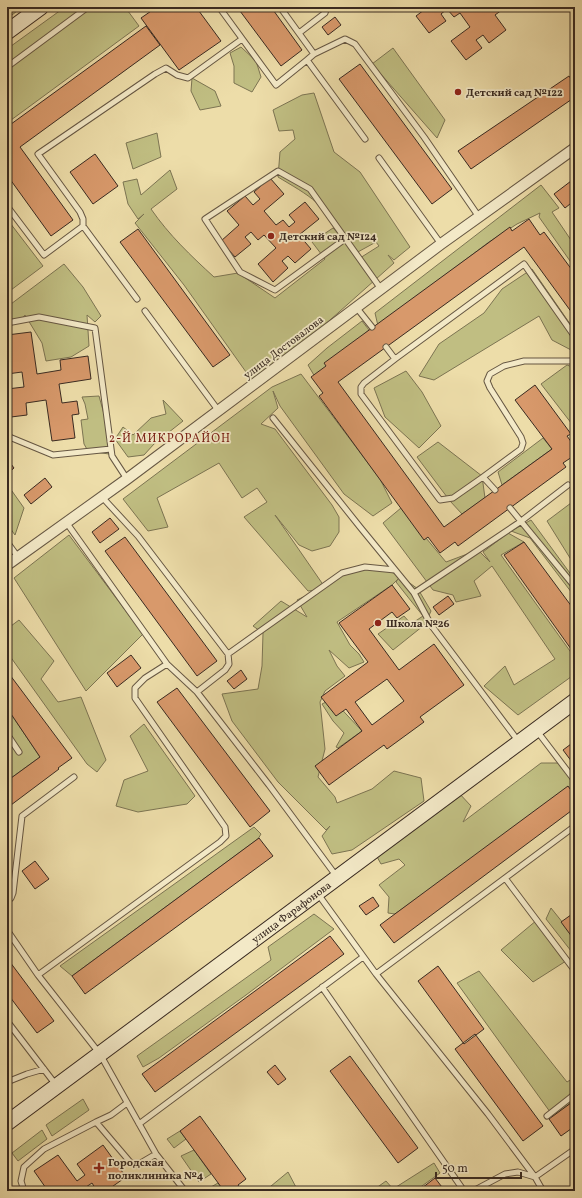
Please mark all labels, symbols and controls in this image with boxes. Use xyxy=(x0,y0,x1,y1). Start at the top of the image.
place label: Детский сад №122 xyxy=(466,86,563,101)
marker: Детский сад №122 xyxy=(453,87,463,97)
place label: Детский сад №124 xyxy=(279,230,377,245)
marker: Детский сад №124 xyxy=(266,231,276,241)
street label: улица Достовалова xyxy=(241,313,328,383)
district label: 2-Й МИКРОРАЙОН xyxy=(109,430,231,447)
place label: Школа №26 xyxy=(386,617,450,632)
marker: Школа №26 xyxy=(373,618,383,628)
street label: улица Фарафонова xyxy=(249,878,335,948)
scale bar xyxy=(436,1154,521,1180)
place label: Городская поликлиника №4 xyxy=(108,1156,204,1184)
text: 50 m xyxy=(442,1161,468,1177)
marker: Городская поликлиника №4 xyxy=(93,1162,105,1174)

